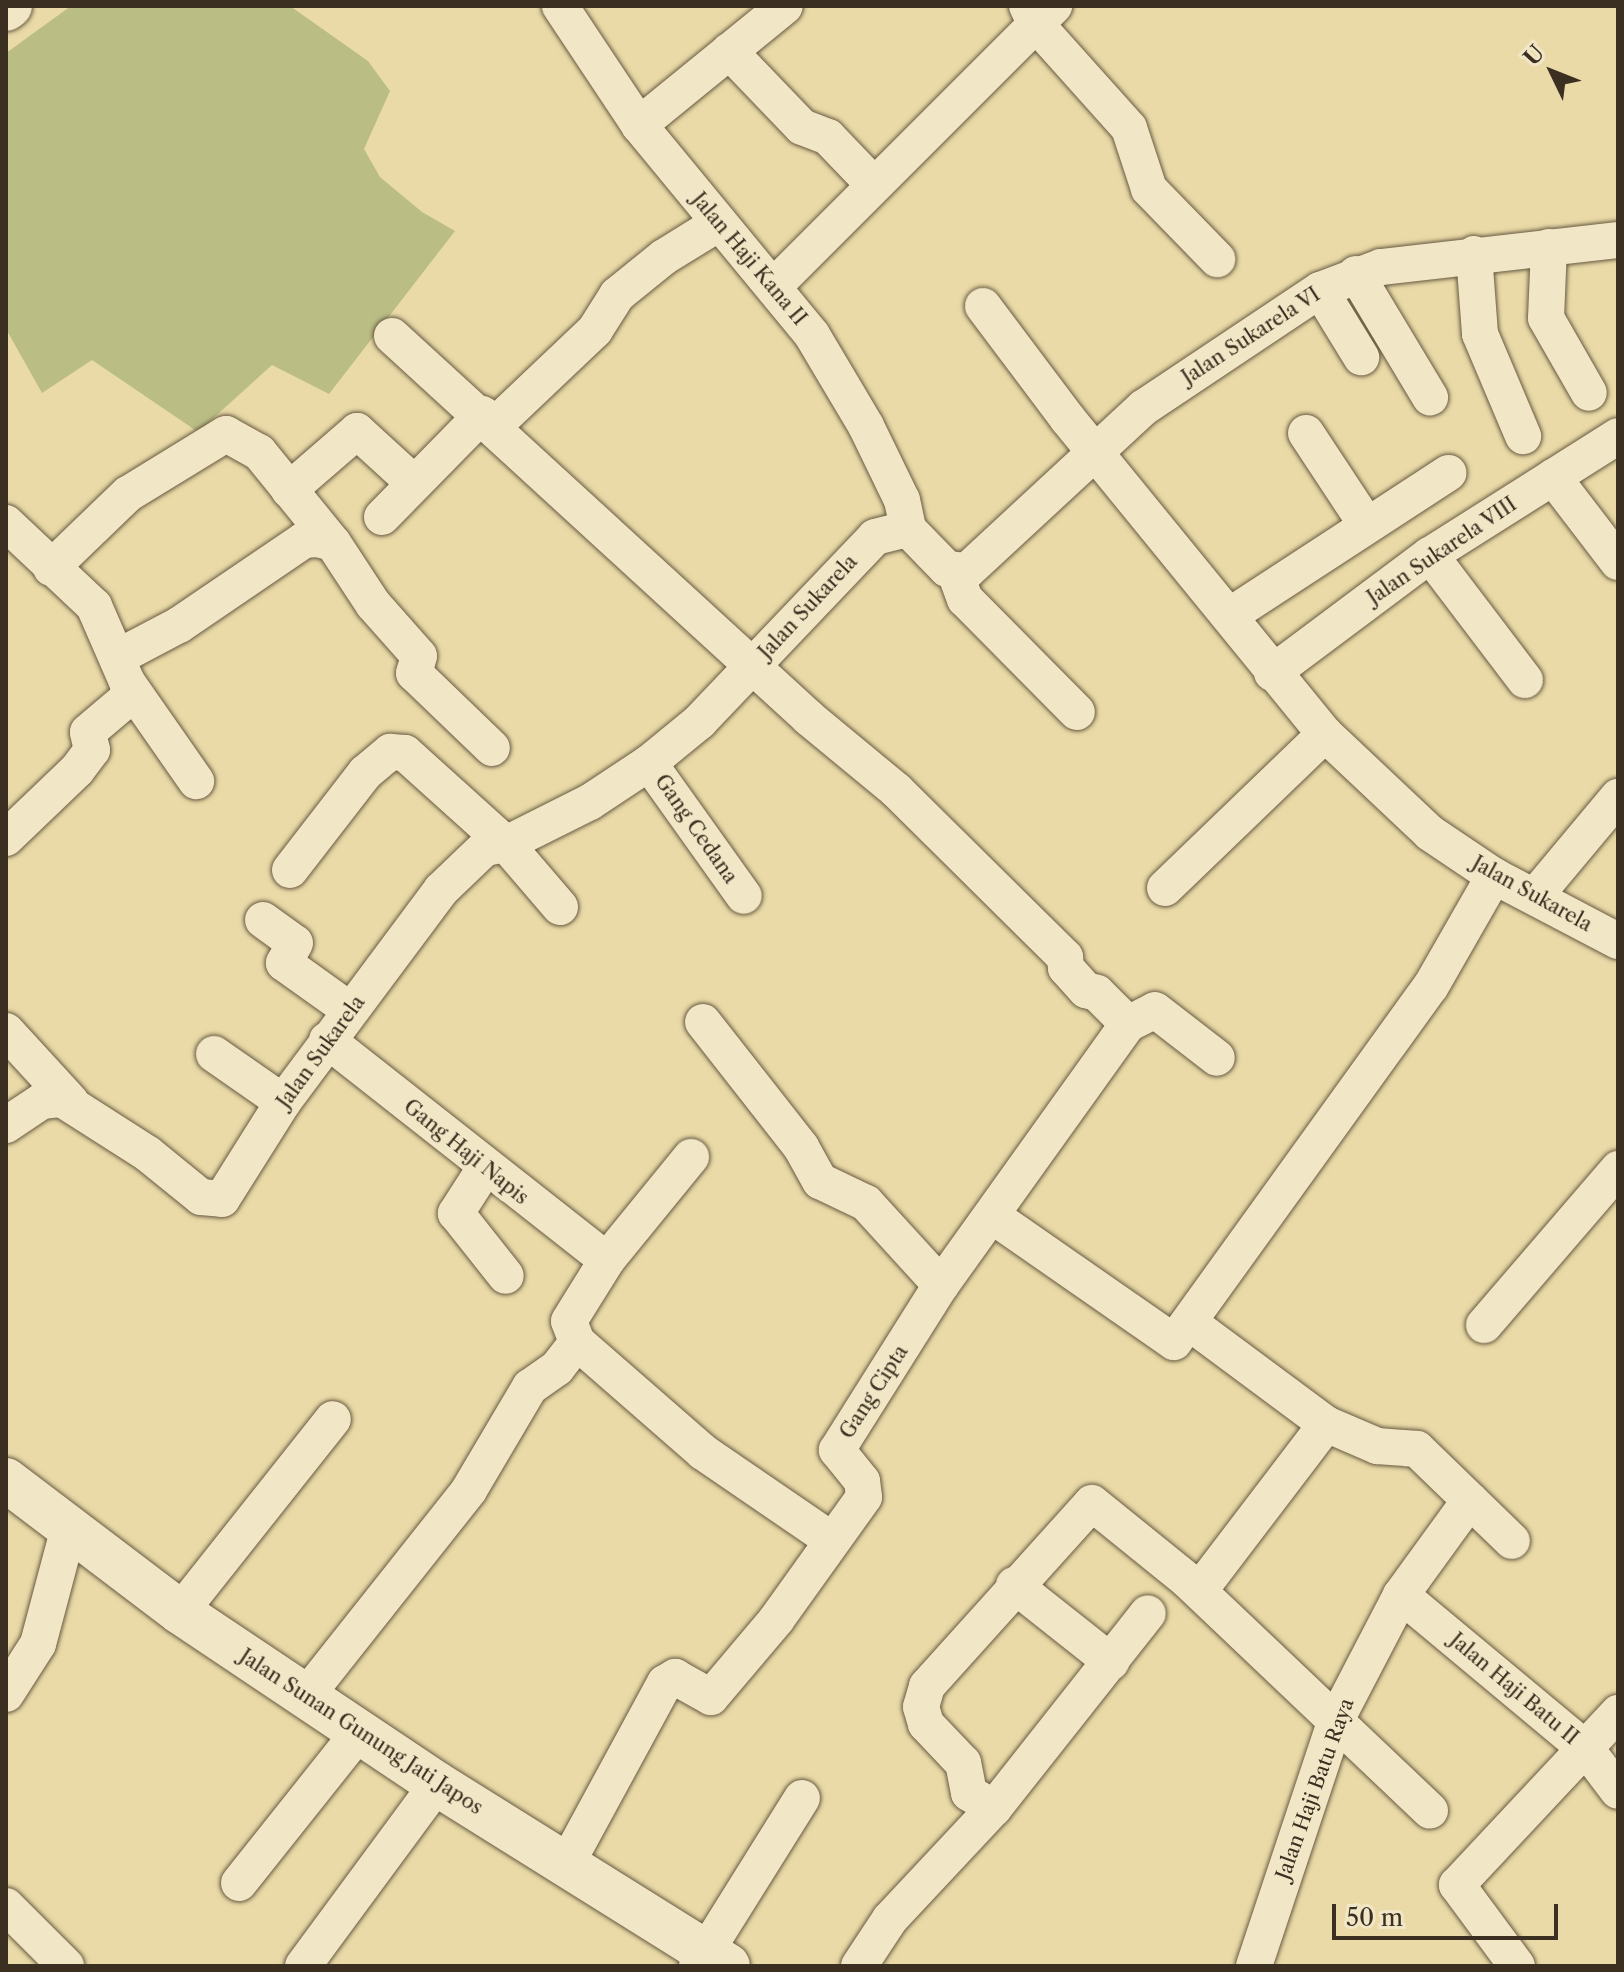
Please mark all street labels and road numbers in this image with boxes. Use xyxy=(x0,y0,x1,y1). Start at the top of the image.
street label: Jalan Haji Kana II xyxy=(686,188,812,330)
street label: Jalan Sukarela VI xyxy=(1177,282,1325,390)
street label: Jalan Sukarela VIII xyxy=(1362,492,1522,610)
street label: Jalan Sukarela xyxy=(754,550,862,664)
street label: Gang Cedana xyxy=(650,770,742,888)
street label: Jalan Sukarela xyxy=(1468,851,1596,937)
street label: Jalan Sukarela xyxy=(272,991,370,1113)
street label: Gang Haji Napis xyxy=(399,1094,533,1210)
street label: Gang Cipta xyxy=(835,1341,913,1443)
street label: Jalan Haji Batu II xyxy=(1445,1628,1583,1750)
street label: Jalan Sunan Gunung Jati Japos xyxy=(235,1644,487,1820)
street label: Jalan Haji Batu Raya xyxy=(1271,1695,1359,1883)

